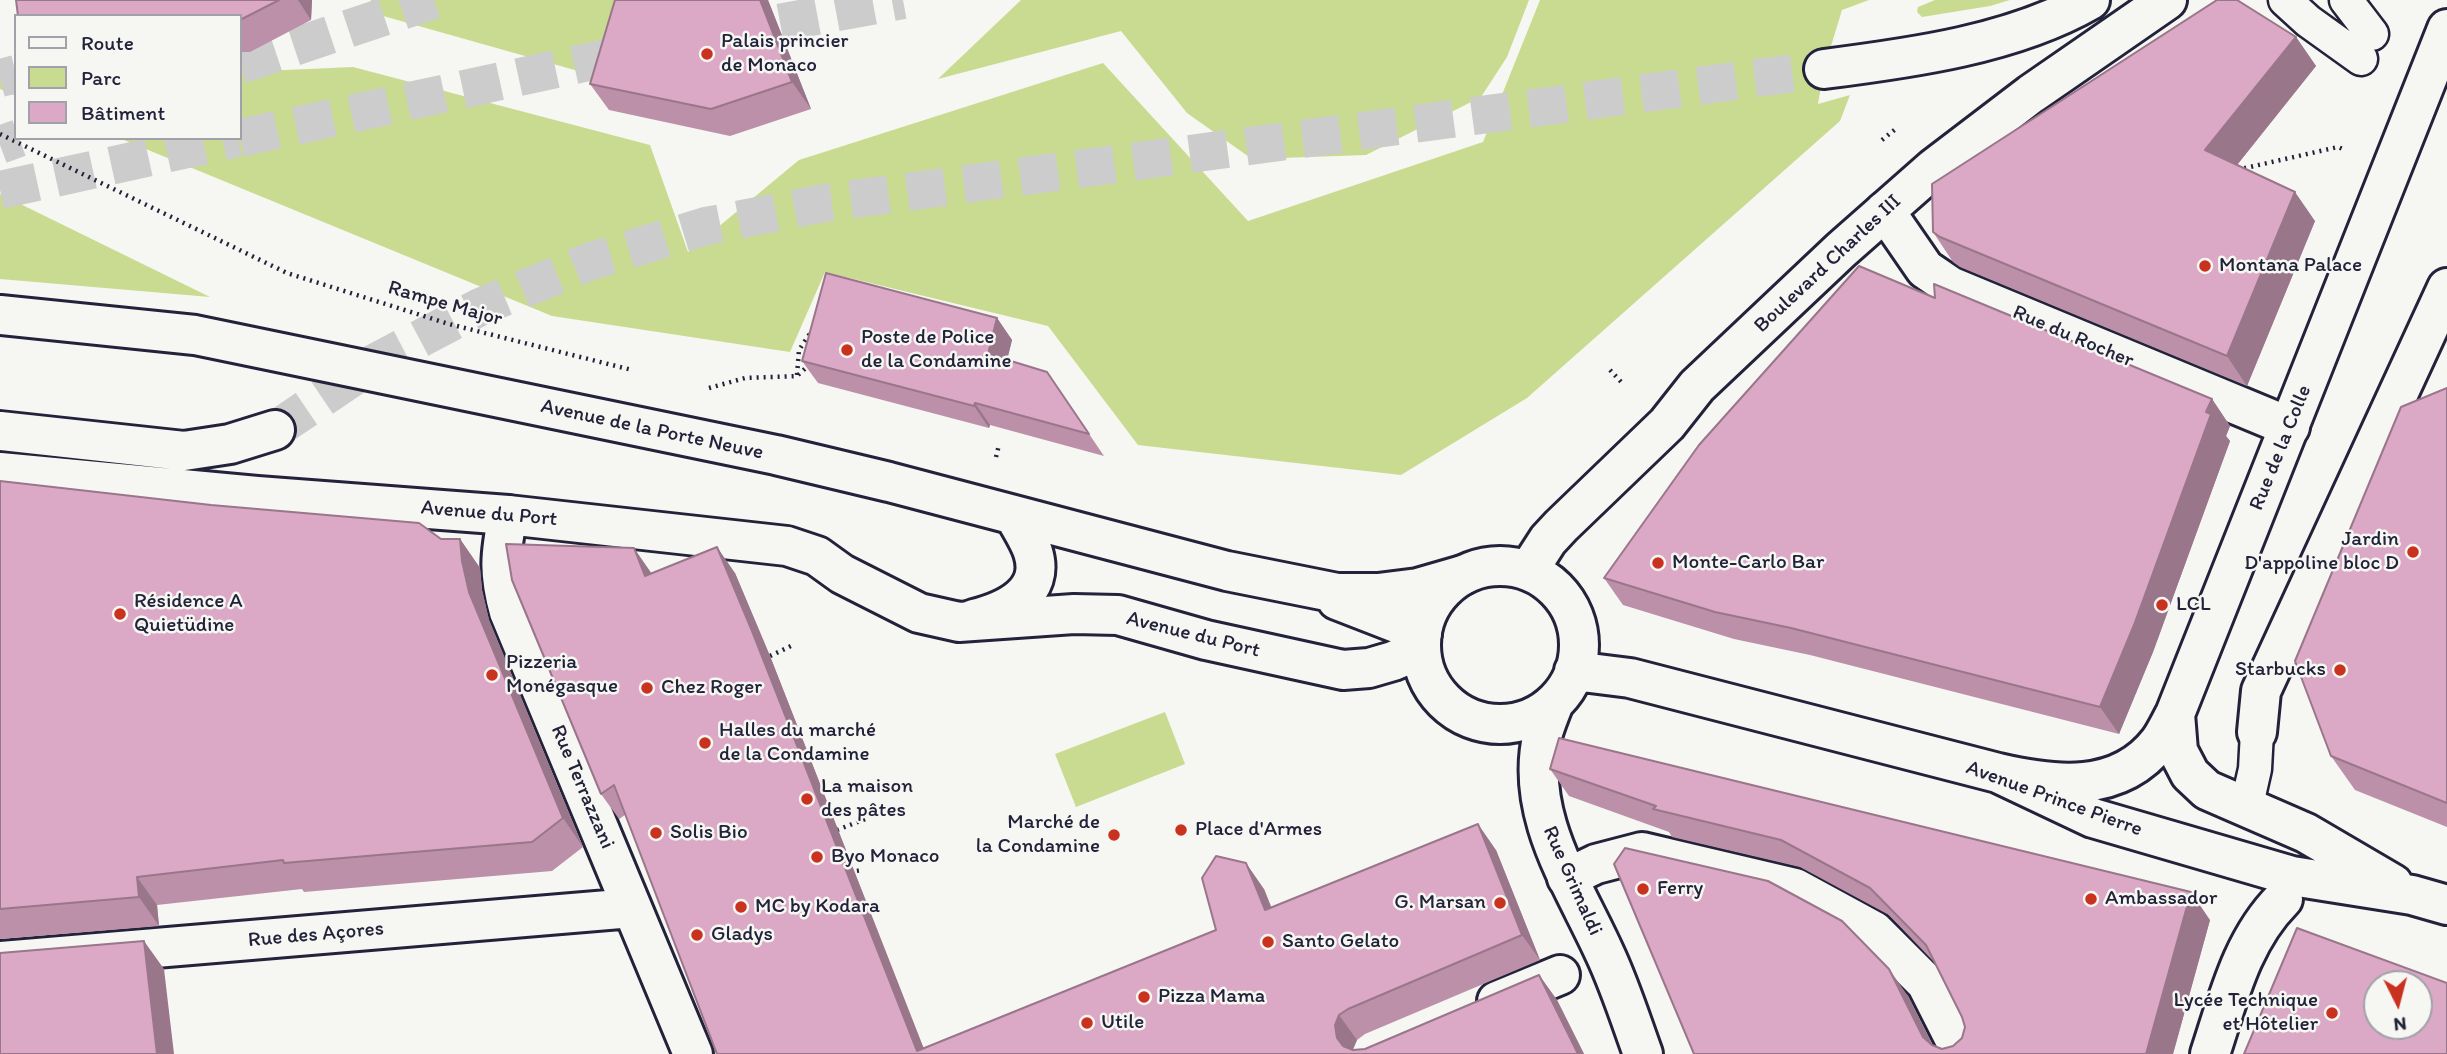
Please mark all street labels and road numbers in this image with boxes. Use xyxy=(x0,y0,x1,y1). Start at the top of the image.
street label: Boulevard Charles III xyxy=(1749,189,1907,339)
street label: Rampe Major xyxy=(385,276,505,332)
street label: Rue du Rocher xyxy=(2009,300,2137,374)
street label: Rue de la Colle xyxy=(2244,382,2318,514)
street label: Avenue de la Porte Neuve xyxy=(538,394,766,466)
street label: Avenue du Port xyxy=(420,495,558,533)
street label: Avenue du Port xyxy=(1124,606,1262,664)
street label: Rue Terrazzani xyxy=(545,721,619,853)
street label: Avenue Prince Pierre xyxy=(1963,755,2145,843)
street label: Rue Grimaldi xyxy=(1537,822,1607,940)
street label: Rue des Açores xyxy=(247,917,385,953)

